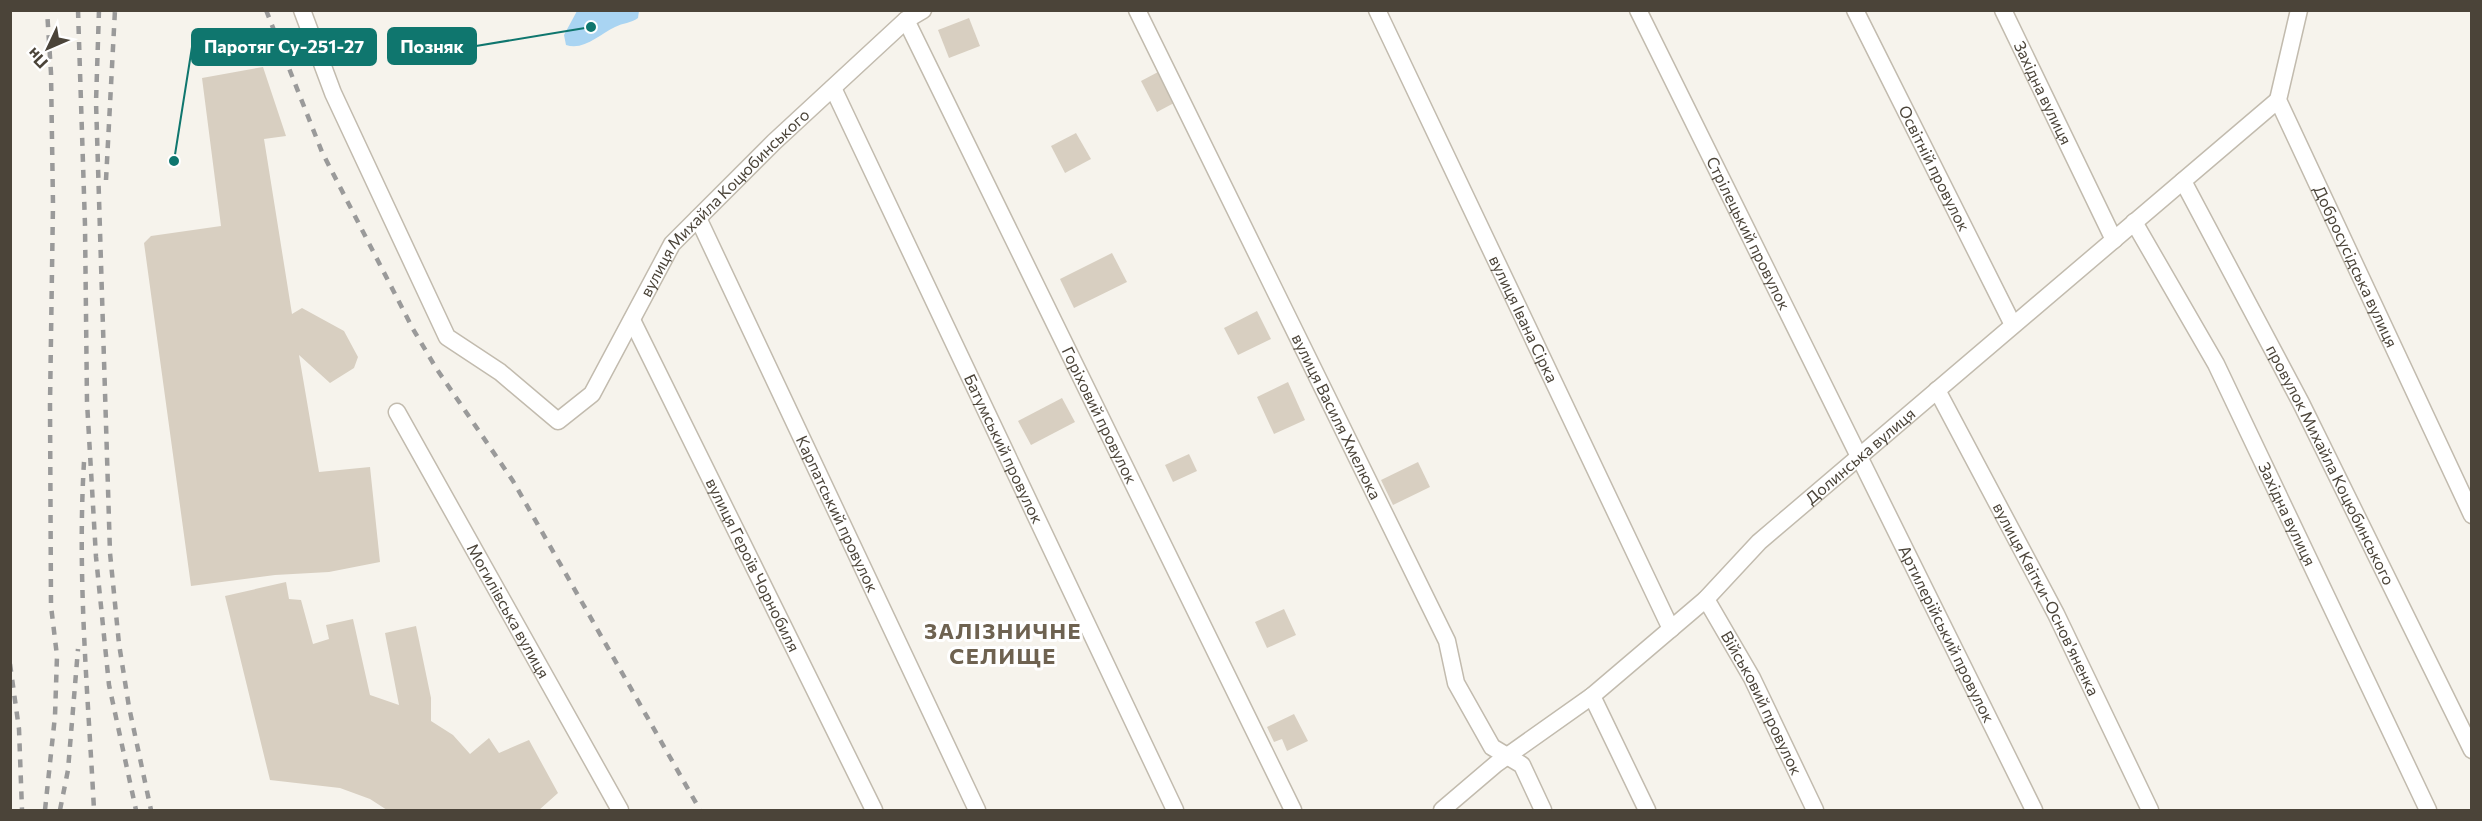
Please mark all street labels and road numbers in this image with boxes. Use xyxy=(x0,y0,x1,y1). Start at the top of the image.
street label: Західна вулиця xyxy=(2010,38,2076,147)
street label: Освітній провулок xyxy=(1895,102,1974,234)
street label: вулиця Михайла Коцюбинського xyxy=(636,104,813,300)
street label: Стрілецький провулок xyxy=(1703,153,1795,313)
street label: Добросусідська вулиця xyxy=(2310,182,2402,350)
street label: вулиця Івана Сірка xyxy=(1486,252,1562,385)
street label: вулиця Василя Хмелюка xyxy=(1289,331,1386,502)
street label: провулок Михайла Коцюбинського xyxy=(2263,341,2399,588)
street label: Горіховий провулок xyxy=(1058,343,1142,487)
street label: Батумський провулок xyxy=(961,371,1048,527)
street label: Долинська вулиця xyxy=(1801,403,1919,507)
street label: Карпатський провулок xyxy=(793,432,883,595)
street label: Західна вулиця xyxy=(2255,459,2320,569)
street label: вулиця Героїв Чорнобиля xyxy=(702,475,804,655)
street label: вулиця Квітки-Основ'яненка xyxy=(1990,499,2104,699)
street label: Могилівська вулиця xyxy=(464,540,554,681)
street label: Артилерійський провулок xyxy=(1895,542,1999,726)
street label: Військовий провулок xyxy=(1718,627,1807,778)

